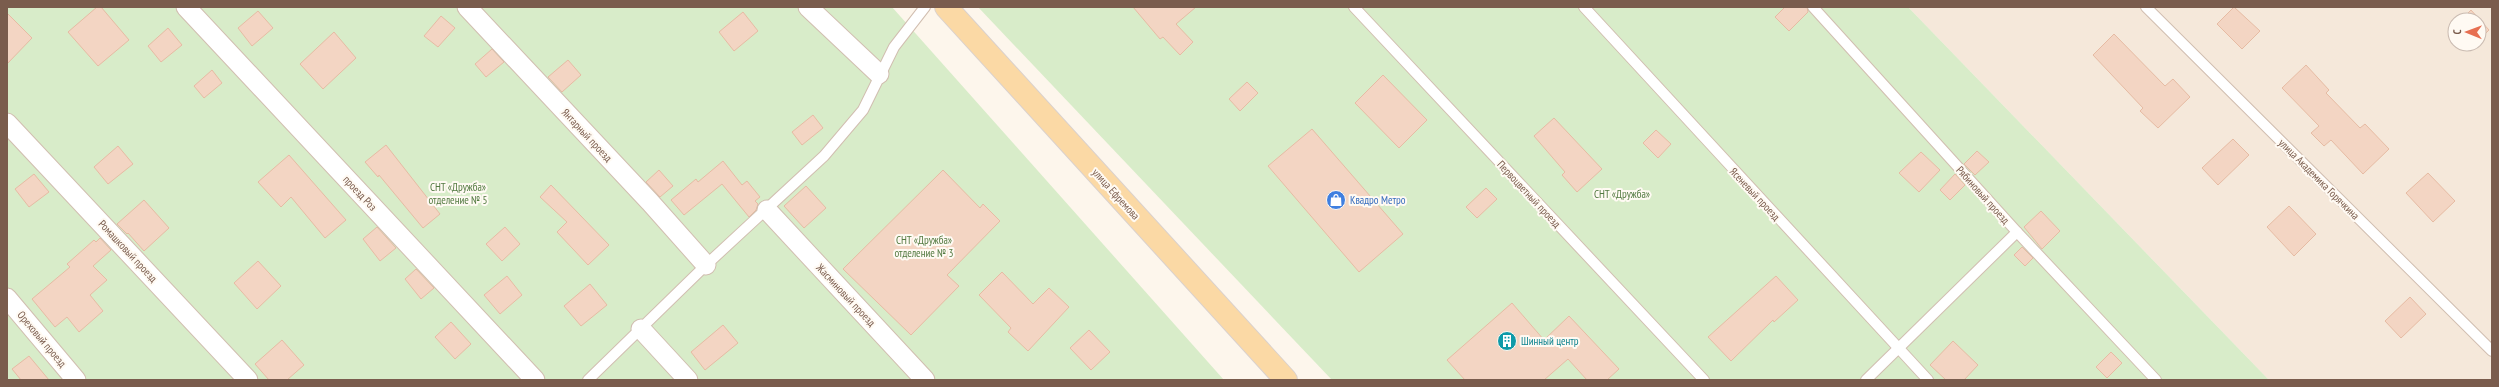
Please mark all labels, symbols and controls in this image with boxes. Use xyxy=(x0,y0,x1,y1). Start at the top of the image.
north arrow xyxy=(2447,12,2487,52)
text: С xyxy=(2450,29,2464,34)
street label: Янтарный проезд xyxy=(559,105,615,165)
street label: улица Академика Горячкина xyxy=(2276,136,2362,222)
street label: Первоцветный проезд xyxy=(1494,157,1564,231)
street label: Рябиновый проезд xyxy=(1953,163,2013,227)
street label: Ясеневый проезд xyxy=(1727,164,1783,224)
street label: улица Ефремова xyxy=(1089,165,1143,223)
street label: проезд Роз xyxy=(340,172,380,214)
park label: СНТ «Дружба» отделение № 5 xyxy=(429,180,488,207)
park label: СНТ «Дружба» xyxy=(1594,187,1650,201)
shop icon: Квадро Метро xyxy=(1325,189,1347,211)
place label: Квадро Метро xyxy=(1350,193,1406,207)
street label: Ромашковый проезд xyxy=(96,217,161,285)
park label: СНТ «Дружба» отделение № 3 xyxy=(895,233,954,260)
street label: Жасминовый проезд xyxy=(813,260,879,329)
street label: Ореховый проезд xyxy=(14,308,70,370)
building icon: Шинный центр xyxy=(1496,330,1518,352)
place label: Шинный центр xyxy=(1521,334,1579,348)

